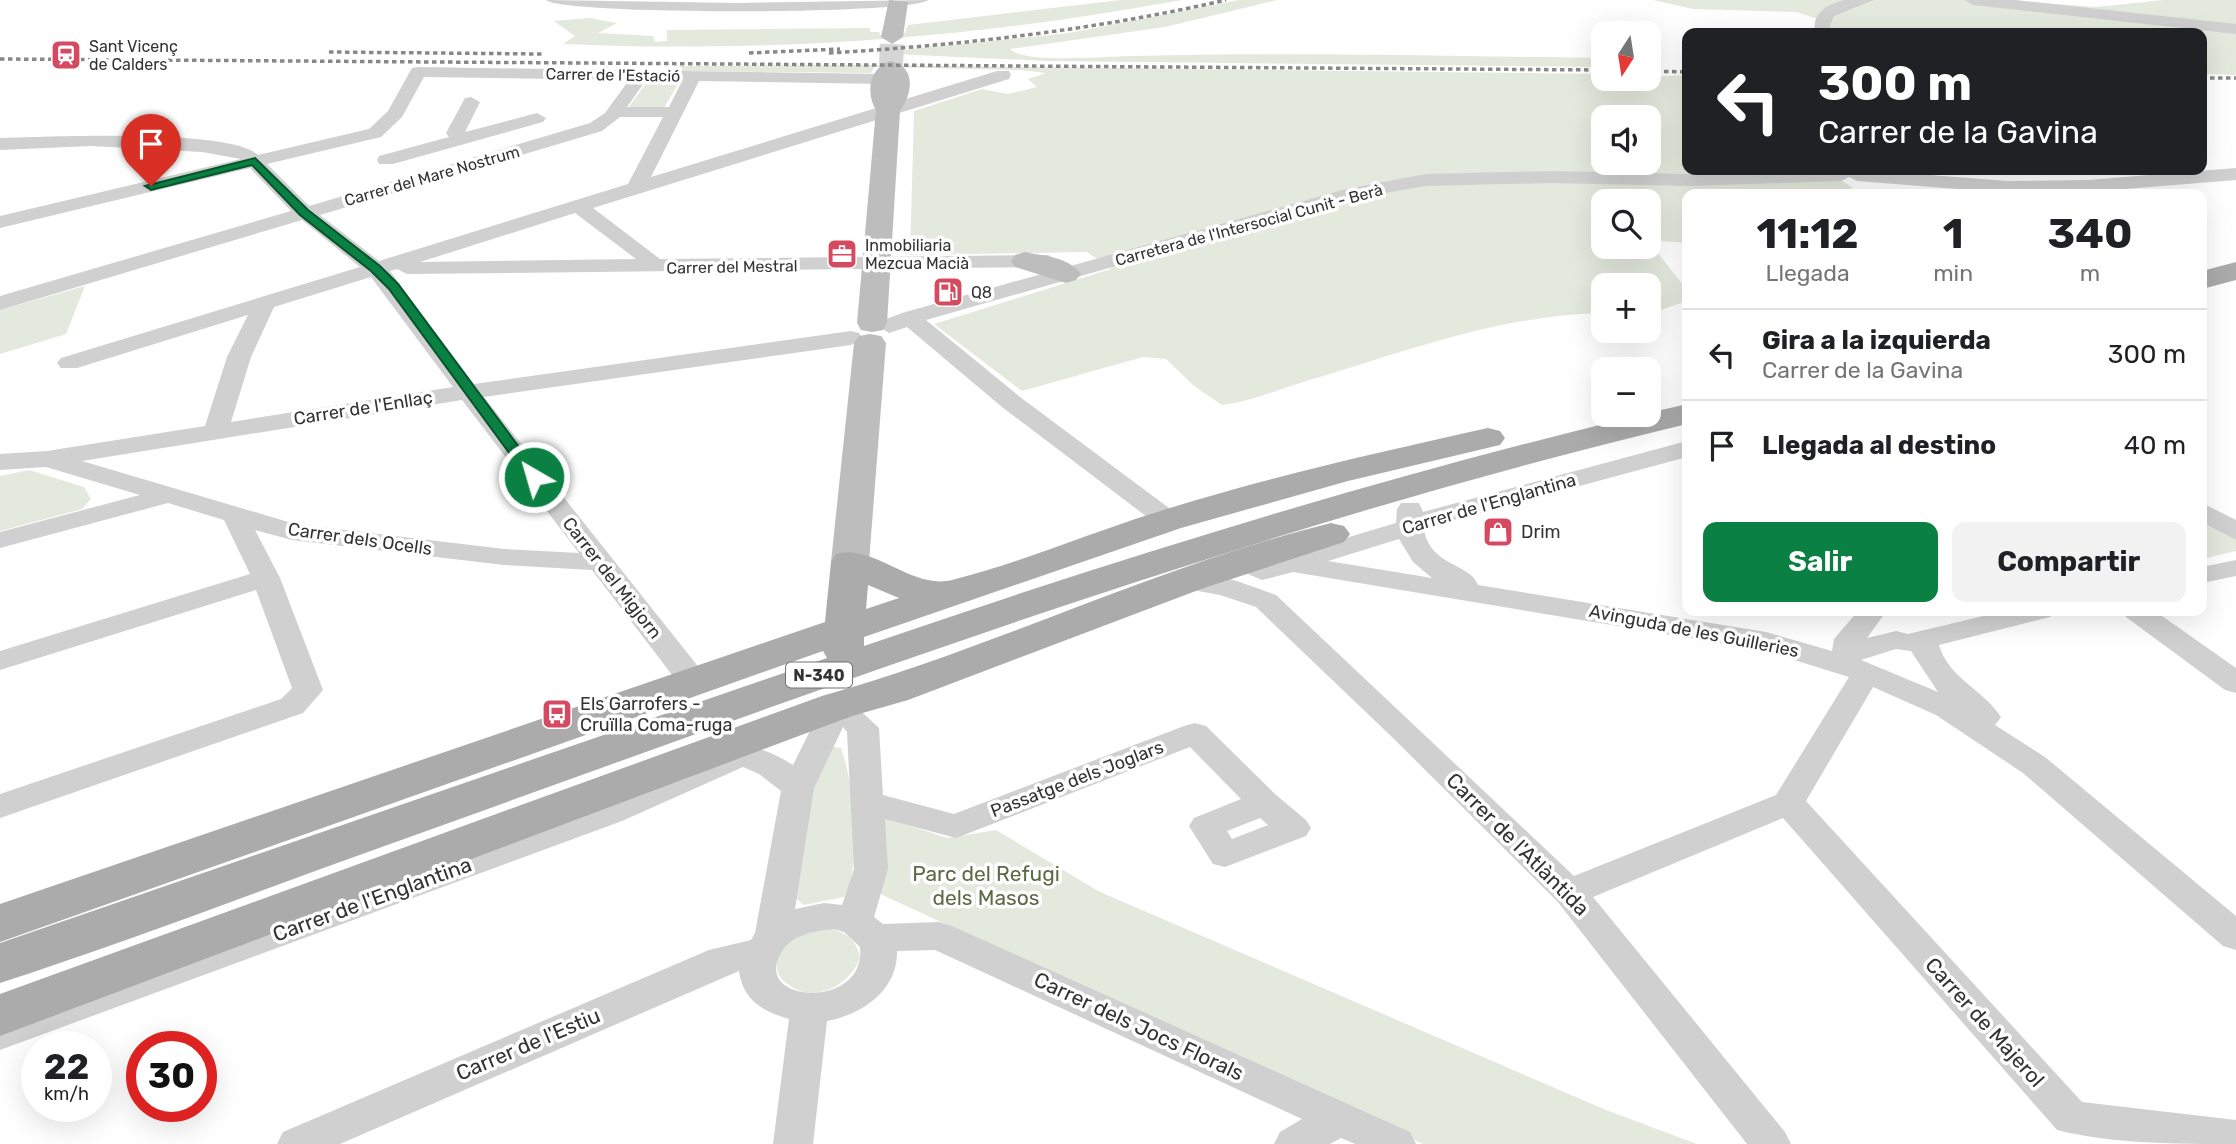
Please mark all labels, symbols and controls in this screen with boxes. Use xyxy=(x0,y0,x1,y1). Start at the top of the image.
north arrow xyxy=(1591,21,1661,91)
map controls xyxy=(1591,21,1661,427)
place label: Sant Vicenç de Calders xyxy=(89,37,178,74)
station icon: Sant Vicenç de Calders xyxy=(49,38,83,72)
text: 300 m xyxy=(1818,54,1972,112)
icon: left xyxy=(1703,56,1794,147)
street label: Carrer de l'Estació xyxy=(546,64,680,86)
button: sound xyxy=(1591,105,1661,175)
text: Carrer de la Gavina xyxy=(1818,113,2098,151)
pin xyxy=(121,114,181,186)
icon: arrive xyxy=(132,125,170,163)
street label: Carrer del Mare Nostrum xyxy=(342,142,522,210)
street label: Carretera de l'Intersocial Cunit - Berà xyxy=(1113,180,1385,270)
button: search xyxy=(1591,189,1661,259)
text: 11:12 xyxy=(1756,209,1859,259)
text: 1 xyxy=(1943,209,1964,259)
text: 340 xyxy=(2048,209,2132,259)
place label: Inmobiliaria Mezcua Macià xyxy=(865,236,969,273)
office icon: Inmobiliaria Mezcua Macià xyxy=(825,237,859,271)
street label: Carrer del Mestral xyxy=(666,256,798,278)
text: Llegada xyxy=(1765,259,1850,287)
text: min xyxy=(1933,259,1973,287)
text: m xyxy=(2080,259,2100,287)
button: + xyxy=(1591,273,1661,343)
fuel station icon: Q8 xyxy=(931,275,965,309)
place label: Q8 xyxy=(971,283,992,302)
text: Gira a la izquierda xyxy=(1762,325,1991,356)
icon: left xyxy=(1703,336,1741,374)
text: 300 m xyxy=(2108,339,2186,370)
text: Carrer de la Gavina xyxy=(1762,356,1963,384)
button: − xyxy=(1591,357,1661,427)
street label: Carrer de l'Enllaç xyxy=(292,386,434,430)
icon: arrive xyxy=(1703,427,1741,465)
text: Llegada al destino xyxy=(1762,430,1996,461)
text: 40 m xyxy=(2124,430,2186,461)
position arrow xyxy=(497,440,571,514)
street label: Carrer de l'Englantina xyxy=(1400,469,1578,539)
street label: Carrer del Migjorn xyxy=(558,513,666,643)
shop icon: Drim xyxy=(1481,515,1515,549)
street label: Carrer dels Ocells xyxy=(287,518,433,560)
place label: Drim xyxy=(1521,521,1561,543)
button: Salir xyxy=(1703,522,1938,602)
button: Compartir xyxy=(1952,522,2186,602)
street label: Avinguda de les Guilleries xyxy=(1587,600,1801,662)
road number: N-340 xyxy=(786,662,852,688)
place label: Els Garrofers - Cruïlla Coma-ruga xyxy=(580,693,733,736)
bus stop icon: Els Garrofers - Cruïlla Coma-ruga xyxy=(540,697,574,731)
street label: Passatge dels Joglars xyxy=(987,736,1167,822)
street label: Carrer de l'Atlàntida xyxy=(1441,767,1595,921)
street label: Carrer de l'Englantina xyxy=(269,851,475,947)
park label: Parc del Refugi dels Masos xyxy=(912,861,1060,910)
street label: Carrer de Majerol xyxy=(1920,952,2050,1092)
street label: Carrer dels Jocs Florals xyxy=(1030,966,1248,1086)
street label: Carrer de l'Estiu xyxy=(452,1002,604,1086)
speed limit sign: 30 xyxy=(126,1031,217,1122)
text: 22 xyxy=(44,1046,89,1088)
text: km/h xyxy=(44,1083,89,1105)

